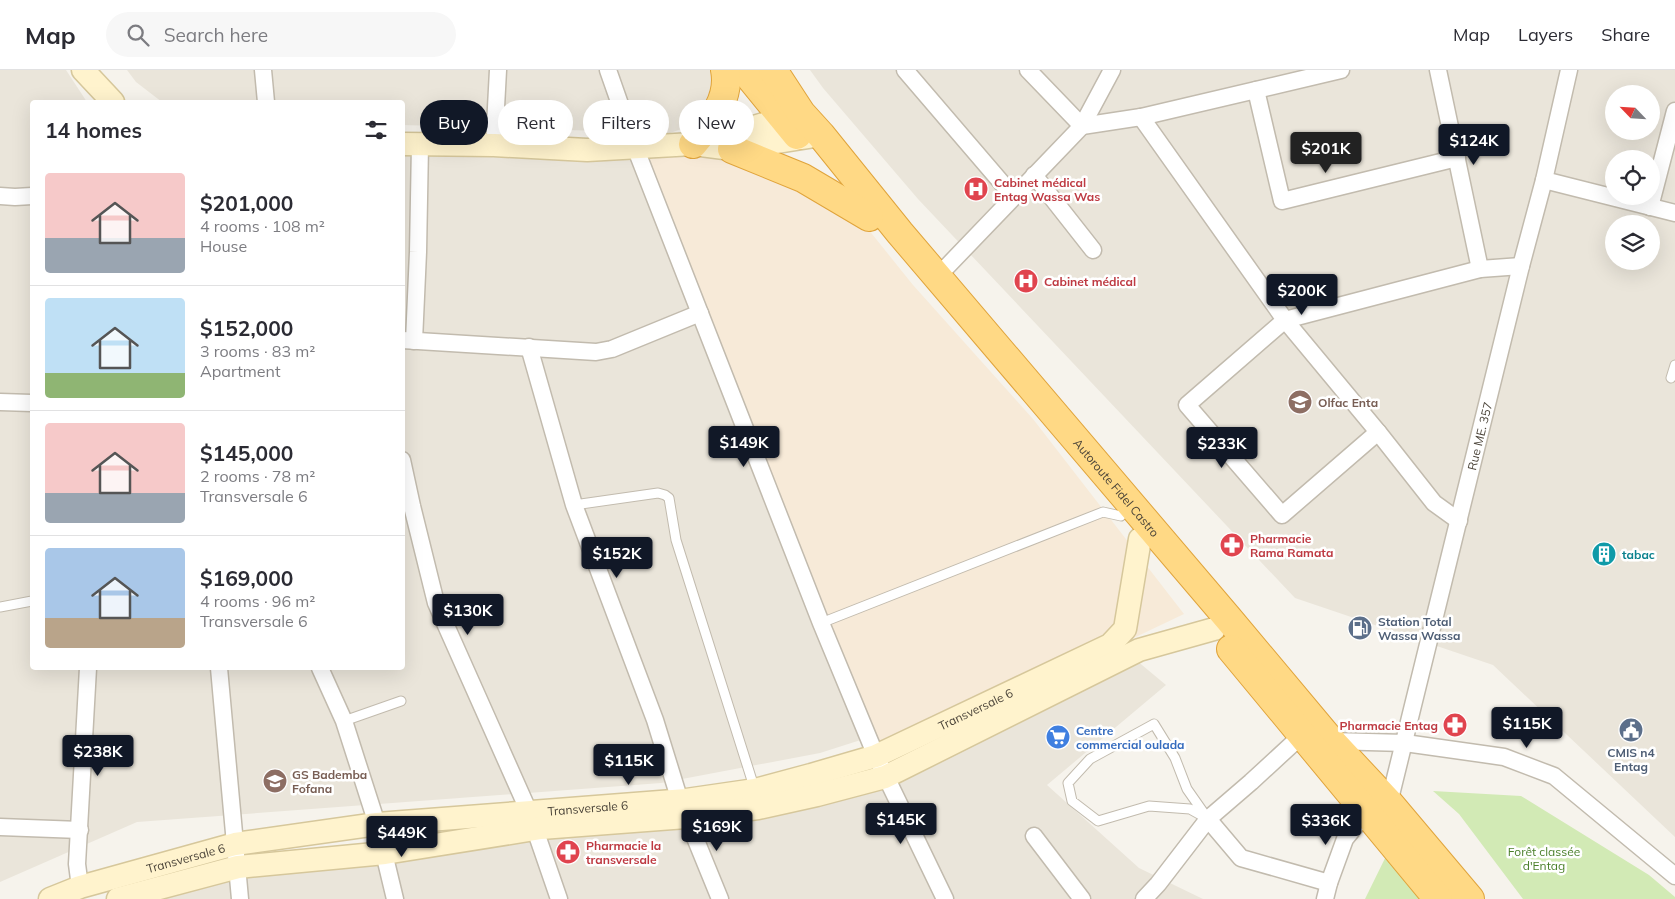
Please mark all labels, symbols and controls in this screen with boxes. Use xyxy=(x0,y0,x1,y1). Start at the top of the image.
search box xyxy=(106,12,456,57)
text: Map xyxy=(25,20,76,50)
icon: search xyxy=(124,21,152,49)
text: Search here xyxy=(164,23,268,47)
text: Map xyxy=(1453,23,1490,46)
text: Layers xyxy=(1518,23,1573,46)
text: Share xyxy=(1601,23,1650,46)
north arrow xyxy=(1605,85,1660,140)
map controls xyxy=(1605,85,1660,270)
chip: Buy xyxy=(420,100,488,145)
chip: Rent xyxy=(498,100,573,145)
chip: Filters xyxy=(583,100,669,145)
chip: New xyxy=(679,100,754,145)
icon: filters xyxy=(362,116,390,144)
text: 14 homes xyxy=(45,117,142,143)
pin: $124K xyxy=(1439,124,1509,166)
text: $124K xyxy=(1449,130,1499,150)
pin: $201K xyxy=(1291,132,1361,174)
text: $201K xyxy=(1301,138,1351,158)
button: locate xyxy=(1605,150,1660,205)
place label: Cabinet médical Entag Wassa Was xyxy=(994,175,1100,204)
hospital icon: Cabinet médical Entag Wassa Was xyxy=(963,176,989,202)
text: $201,000 xyxy=(200,190,293,216)
icon: home xyxy=(85,193,145,253)
button: layers xyxy=(1605,215,1660,270)
text: 4 rooms · 108 m² xyxy=(200,216,325,236)
text: House xyxy=(200,236,247,256)
hospital icon: Cabinet médical xyxy=(1013,268,1039,294)
place label: Cabinet médical xyxy=(1044,274,1136,289)
pin: $200K xyxy=(1267,274,1337,316)
text: $200K xyxy=(1277,280,1327,300)
text: $152,000 xyxy=(200,315,293,341)
icon: home xyxy=(85,318,145,378)
text: 3 rooms · 83 m² xyxy=(200,341,315,361)
text: Apartment xyxy=(200,361,281,381)
school or university icon: Olfac Enta xyxy=(1287,389,1313,415)
place label: Olfac Enta xyxy=(1318,395,1378,410)
street label: Rue ME. 357 xyxy=(1464,400,1495,472)
pin: $149K xyxy=(709,426,779,468)
pin: $233K xyxy=(1187,426,1257,469)
text: $149K xyxy=(719,432,769,452)
text: $233K xyxy=(1197,433,1247,453)
street label: Autoroute Fidel Castro xyxy=(1071,435,1163,540)
text: $145,000 xyxy=(200,440,293,466)
icon: home xyxy=(85,443,145,503)
text: 2 rooms · 78 m² xyxy=(200,466,315,486)
text: Transversale 6 xyxy=(200,486,308,506)
place label: Pharmacie Rama Ramata xyxy=(1250,531,1333,560)
pharmacy icon: Pharmacie Rama Ramata xyxy=(1219,532,1245,558)
pin: $152K xyxy=(582,536,652,579)
building icon: tabac xyxy=(1591,541,1617,567)
text: $152K xyxy=(592,543,642,563)
place label: tabac xyxy=(1622,547,1655,562)
text: $169,000 xyxy=(200,565,293,591)
icon: home xyxy=(85,568,145,628)
text: 4 rooms · 96 m² xyxy=(200,591,315,611)
pin: $130K xyxy=(433,594,503,636)
text: $130K xyxy=(443,600,493,620)
text: Transversale 6 xyxy=(200,611,308,631)
place label: Station Total Wassa Wassa xyxy=(1378,614,1461,643)
fuel station icon: Station Total Wassa Wassa xyxy=(1347,615,1373,641)
street label: Transversale 6 xyxy=(936,685,1015,733)
pin: $115K xyxy=(1492,706,1562,749)
pharmacy icon: Pharmacie Entag xyxy=(1442,712,1468,738)
text: $115K xyxy=(1502,713,1552,733)
public building icon: CMIS n4 Entag xyxy=(1618,717,1644,743)
place label: Pharmacie Entag xyxy=(1340,718,1438,733)
place label: Centre commercial oulada xyxy=(1076,723,1185,752)
supermarket icon: Centre commercial oulada xyxy=(1045,724,1071,750)
pin: $238K xyxy=(63,734,133,777)
text: $238K xyxy=(73,741,123,761)
pin: $115K xyxy=(594,744,664,786)
place label: CMIS n4 Entag xyxy=(1607,745,1655,774)
text: $115K xyxy=(604,750,654,770)
place label: GS Bademba Fofana xyxy=(292,767,367,796)
school or university icon: GS Bademba Fofana xyxy=(262,768,288,794)
street label: Transversale 6 xyxy=(547,797,629,818)
pin: $145K xyxy=(866,802,936,845)
pin: $336K xyxy=(1291,804,1361,846)
text: $145K xyxy=(876,809,926,829)
pin: $169K xyxy=(682,810,752,852)
text: $336K xyxy=(1301,810,1351,830)
pin: $449K xyxy=(367,816,437,858)
text: $169K xyxy=(692,816,742,836)
text: $449K xyxy=(377,822,427,842)
place label: Pharmacie la transversale xyxy=(586,838,661,867)
pharmacy icon: Pharmacie la transversale xyxy=(555,839,581,865)
street label: Transversale 6 xyxy=(145,840,227,876)
park label: Forêt classée d'Entag xyxy=(1508,844,1580,873)

